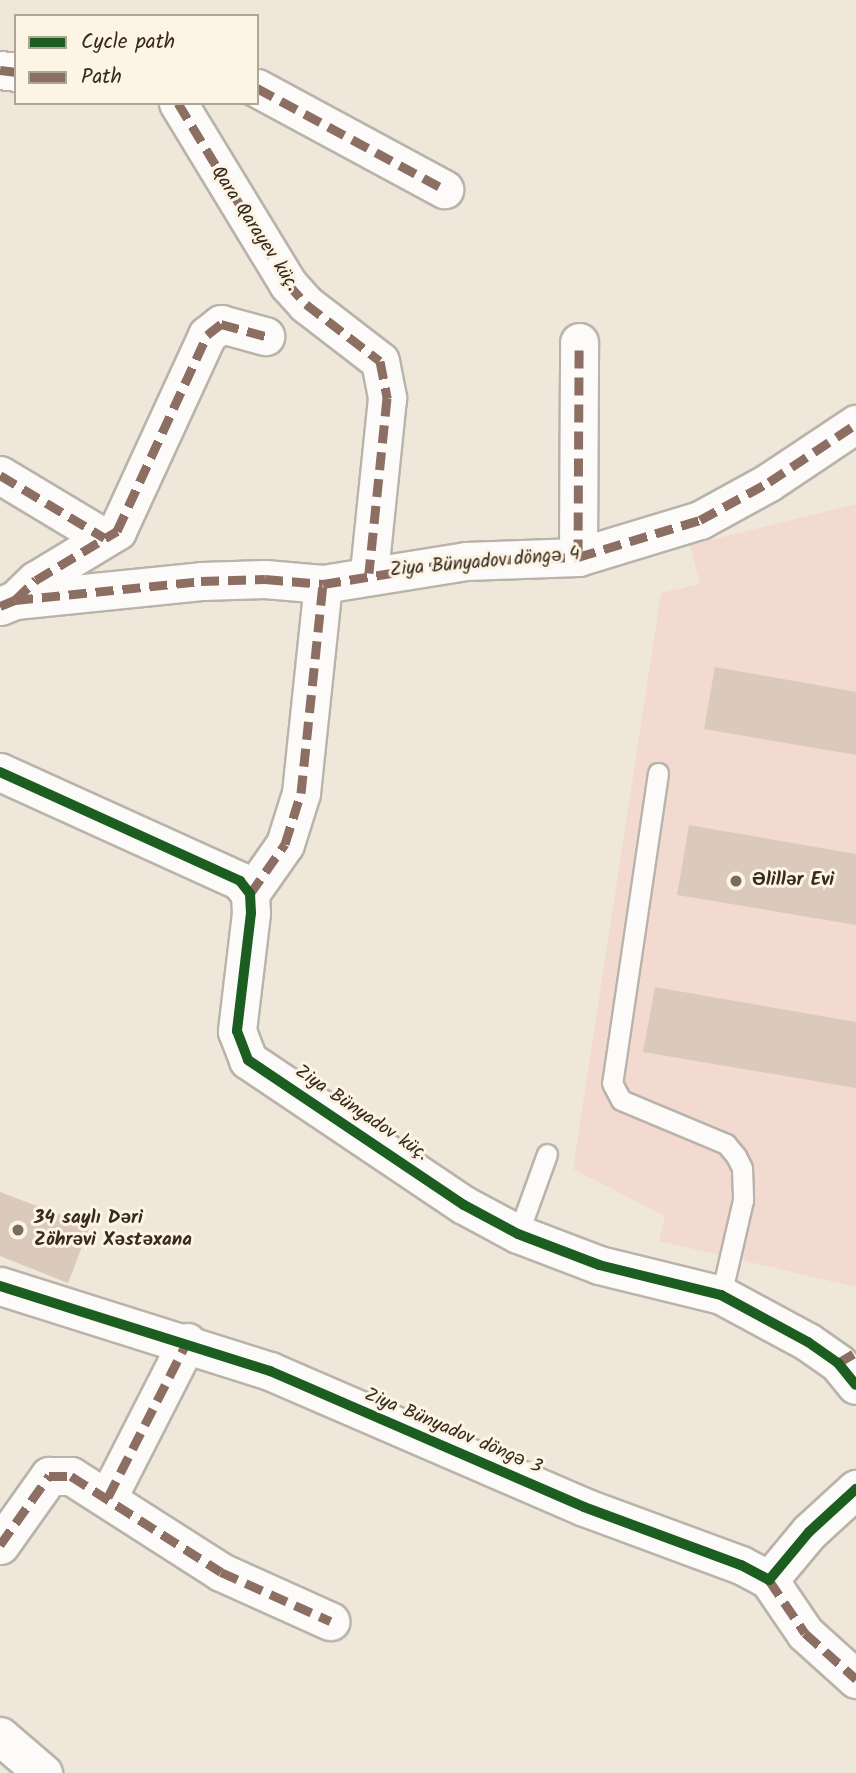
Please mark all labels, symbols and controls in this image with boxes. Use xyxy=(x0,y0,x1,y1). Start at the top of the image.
legend xyxy=(14,14,259,105)
text: Cycle path xyxy=(81,26,175,59)
text: Path xyxy=(81,61,122,94)
street label: Qara Qarayev küç. xyxy=(205,162,303,296)
street label: Ziya Bünyadov döngə 4 xyxy=(389,543,581,583)
place label: Əlillər Evi xyxy=(752,870,834,892)
marker: Əlillər Evi xyxy=(726,871,746,891)
street label: Ziya Bünyadov küç. xyxy=(290,1061,432,1167)
place label: 34 saylı Dəri Zöhrəvi Xəstəxana xyxy=(34,1208,192,1252)
marker: 34 saylı Dəri Zöhrəvi Xəstəxana xyxy=(8,1220,28,1240)
street label: Ziya Bünyadov döngə 3 xyxy=(361,1384,545,1480)

